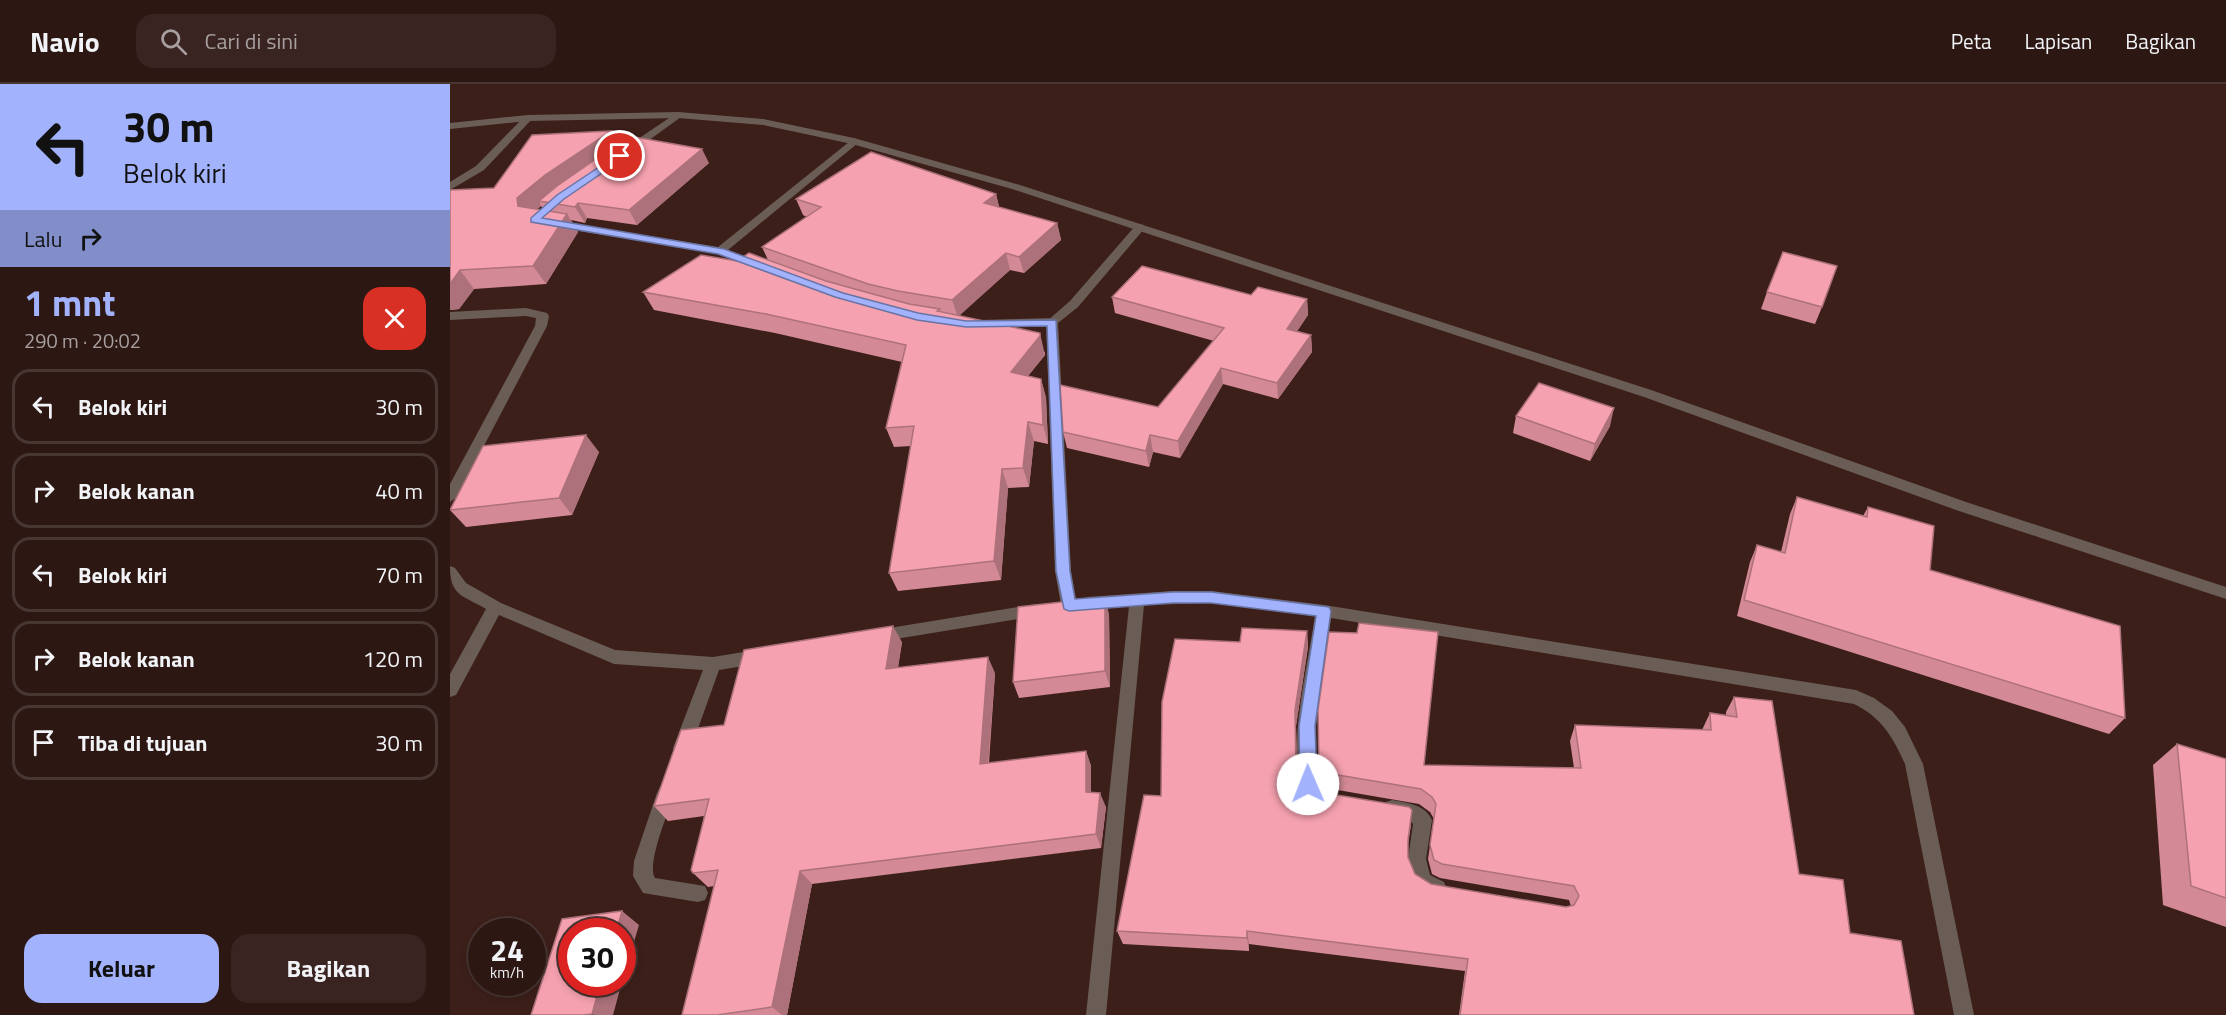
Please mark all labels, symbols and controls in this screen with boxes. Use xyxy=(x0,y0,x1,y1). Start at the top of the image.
search box xyxy=(136,14,556,68)
text: Navio xyxy=(30,20,100,63)
text: Cari di sini xyxy=(205,24,298,58)
icon: search xyxy=(157,25,190,58)
text: Peta xyxy=(1951,25,1992,57)
text: Lapisan xyxy=(2025,25,2092,57)
text: Bagikan xyxy=(2125,25,2196,57)
text: 30 m xyxy=(123,94,215,158)
icon: left xyxy=(24,108,102,186)
pin xyxy=(594,130,645,181)
icon: arrive xyxy=(603,139,636,172)
text: Belok kiri xyxy=(123,152,227,193)
text: Lalu xyxy=(24,222,62,256)
icon: right xyxy=(74,222,107,255)
text: 1 mnt xyxy=(24,275,115,330)
button: close xyxy=(363,287,426,350)
text: 290 m · 20:02 xyxy=(24,325,141,356)
icon: left xyxy=(27,390,60,423)
text: Belok kiri xyxy=(78,390,167,424)
text: 30 m xyxy=(375,390,423,424)
icon: right xyxy=(27,474,60,507)
text: Belok kanan xyxy=(78,474,195,508)
text: 40 m xyxy=(375,474,423,508)
icon: left xyxy=(27,558,60,591)
text: Belok kiri xyxy=(78,558,167,592)
text: 70 m xyxy=(375,558,423,592)
icon: right xyxy=(27,642,60,675)
text: Belok kanan xyxy=(78,642,195,676)
text: 120 m xyxy=(363,642,423,676)
icon: arrive xyxy=(27,726,60,759)
text: Tiba di tujuan xyxy=(78,726,207,760)
text: 30 m xyxy=(375,726,423,760)
position arrow xyxy=(1276,752,1340,816)
speed limit sign: 30 xyxy=(558,918,636,996)
text: 24 xyxy=(490,927,524,973)
button: Keluar xyxy=(24,934,219,1003)
button: Bagikan xyxy=(231,934,426,1003)
text: km/h xyxy=(490,961,524,984)

